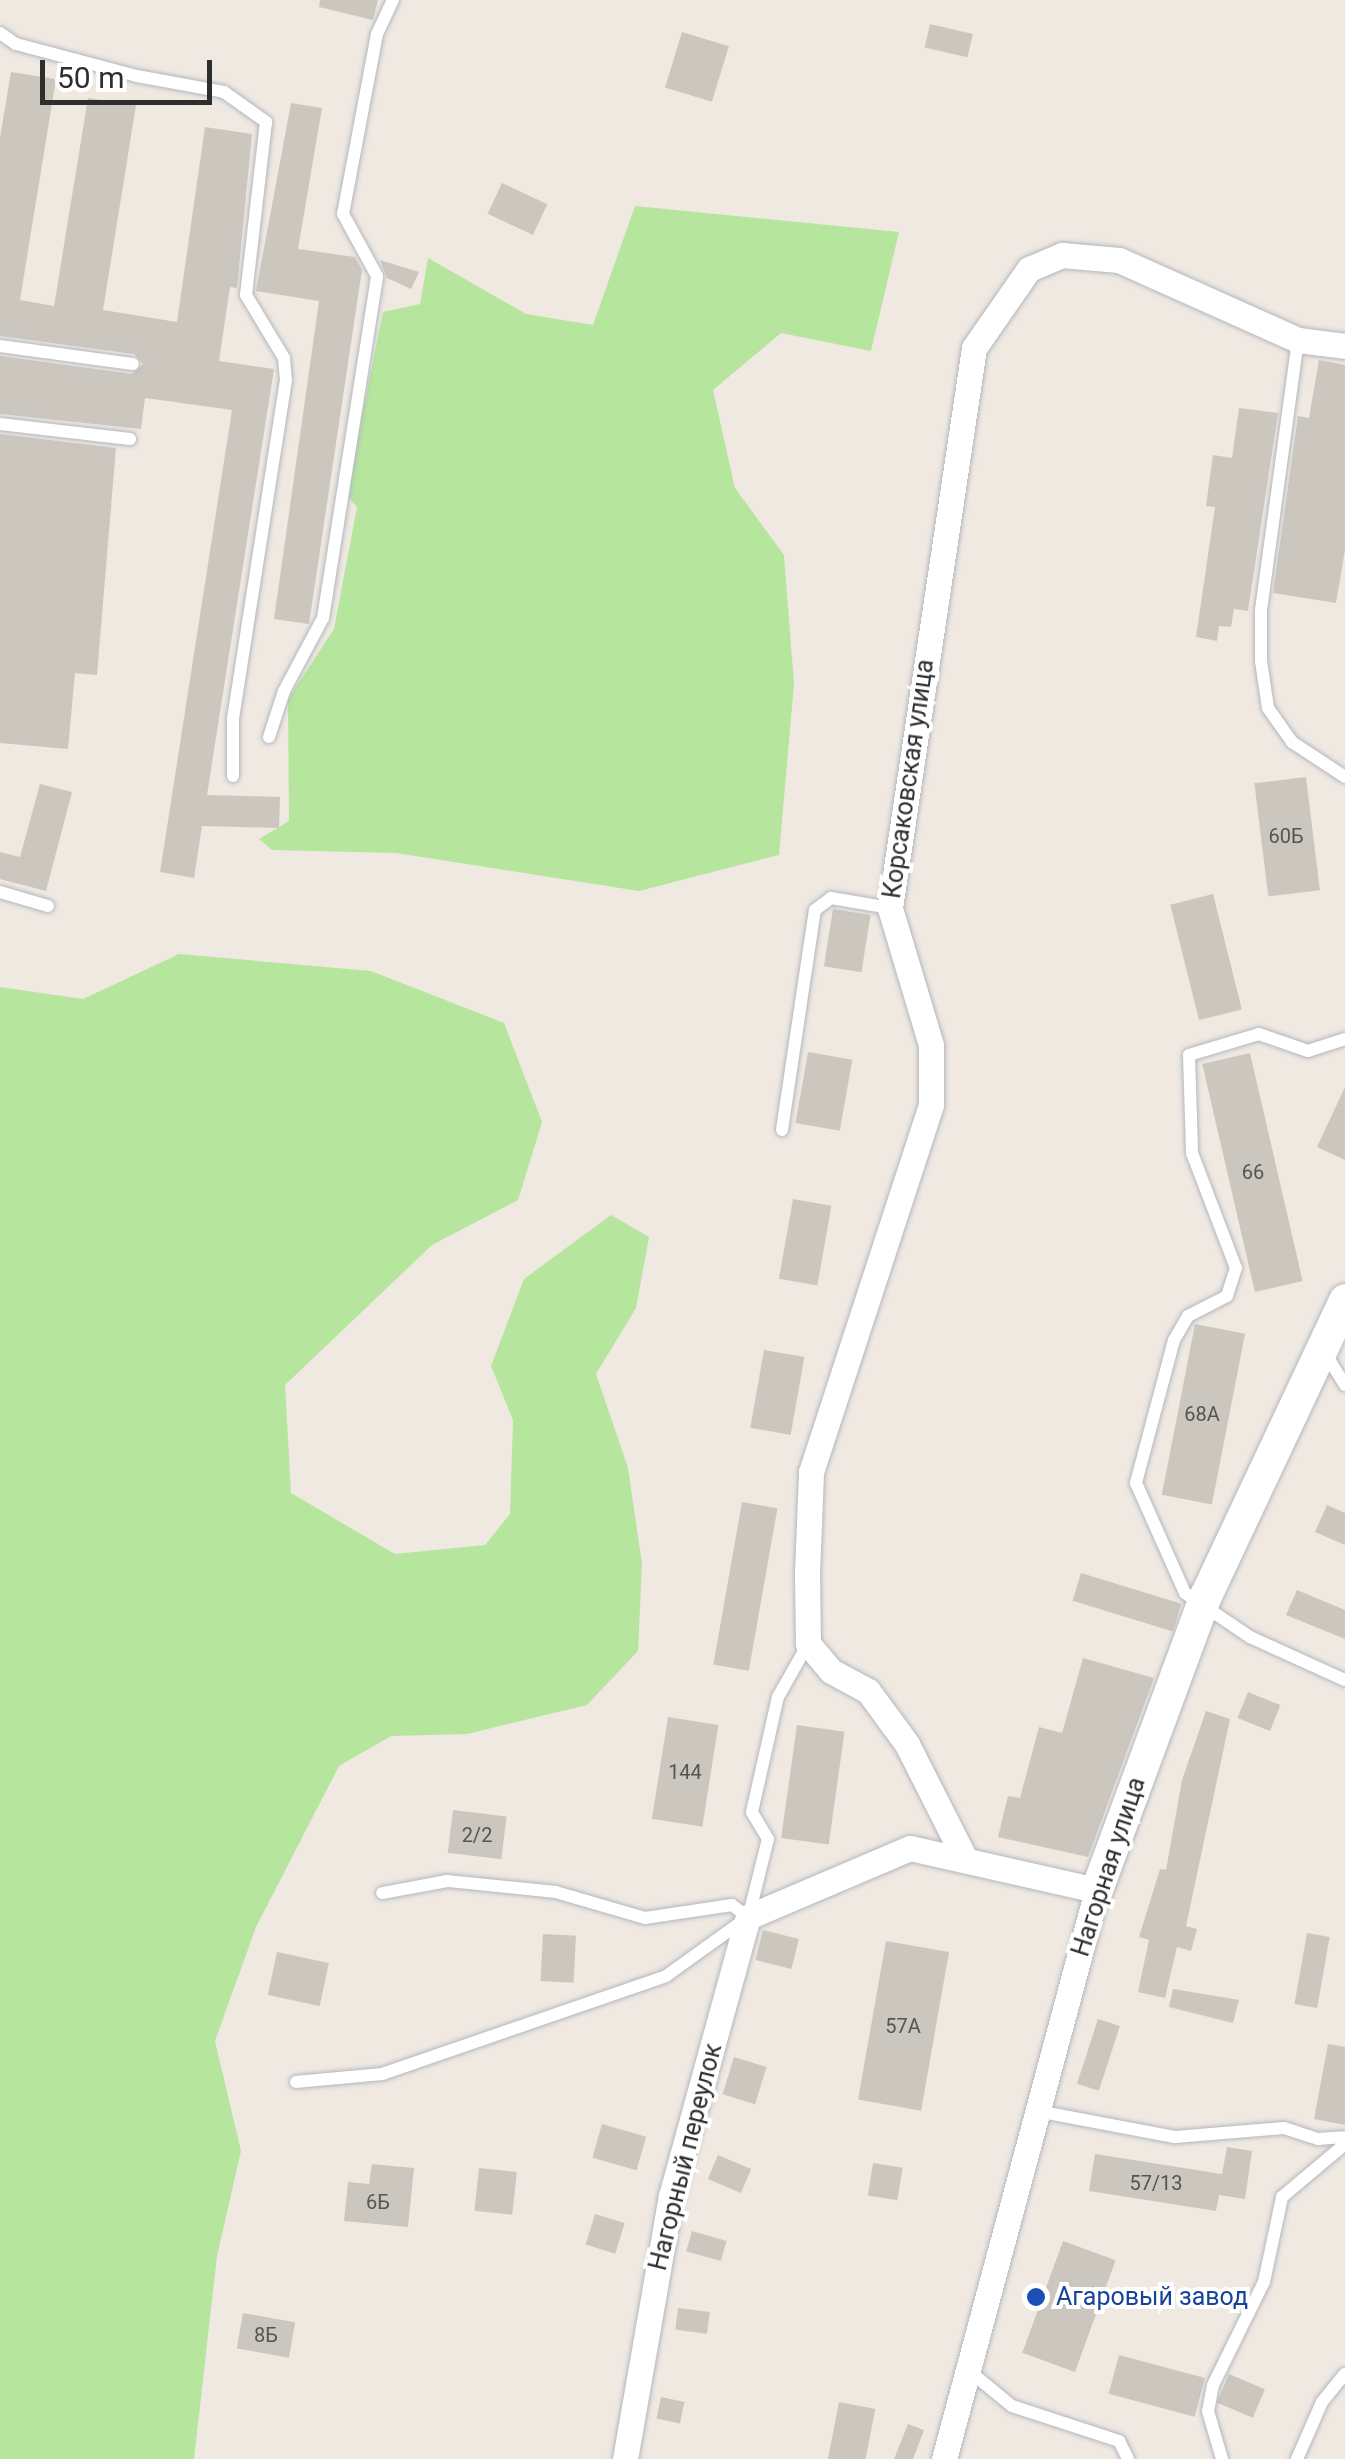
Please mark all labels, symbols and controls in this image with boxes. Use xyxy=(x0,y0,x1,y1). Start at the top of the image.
scale bar xyxy=(45,40,218,102)
text: 50 m xyxy=(57,60,124,95)
street label: Корсаковская улица xyxy=(877,657,941,901)
house number: 60Б xyxy=(1268,824,1304,848)
house number: 66 xyxy=(1242,1160,1264,1184)
house number: 68А xyxy=(1184,1402,1220,1426)
house number: 144 xyxy=(668,1760,702,1784)
street label: Нагорная улица xyxy=(1066,1774,1152,1960)
house number: 2/2 xyxy=(462,1823,492,1847)
house number: 57А xyxy=(885,2014,921,2038)
street label: Нагорный переулок xyxy=(643,2040,729,2274)
house number: 57/13 xyxy=(1129,2171,1183,2195)
house number: 6Б xyxy=(366,2190,390,2214)
place label: Агаровый завод xyxy=(1056,2282,1248,2312)
marker: Агаровый завод xyxy=(1025,2286,1047,2308)
house number: 8Б xyxy=(254,2323,278,2347)

